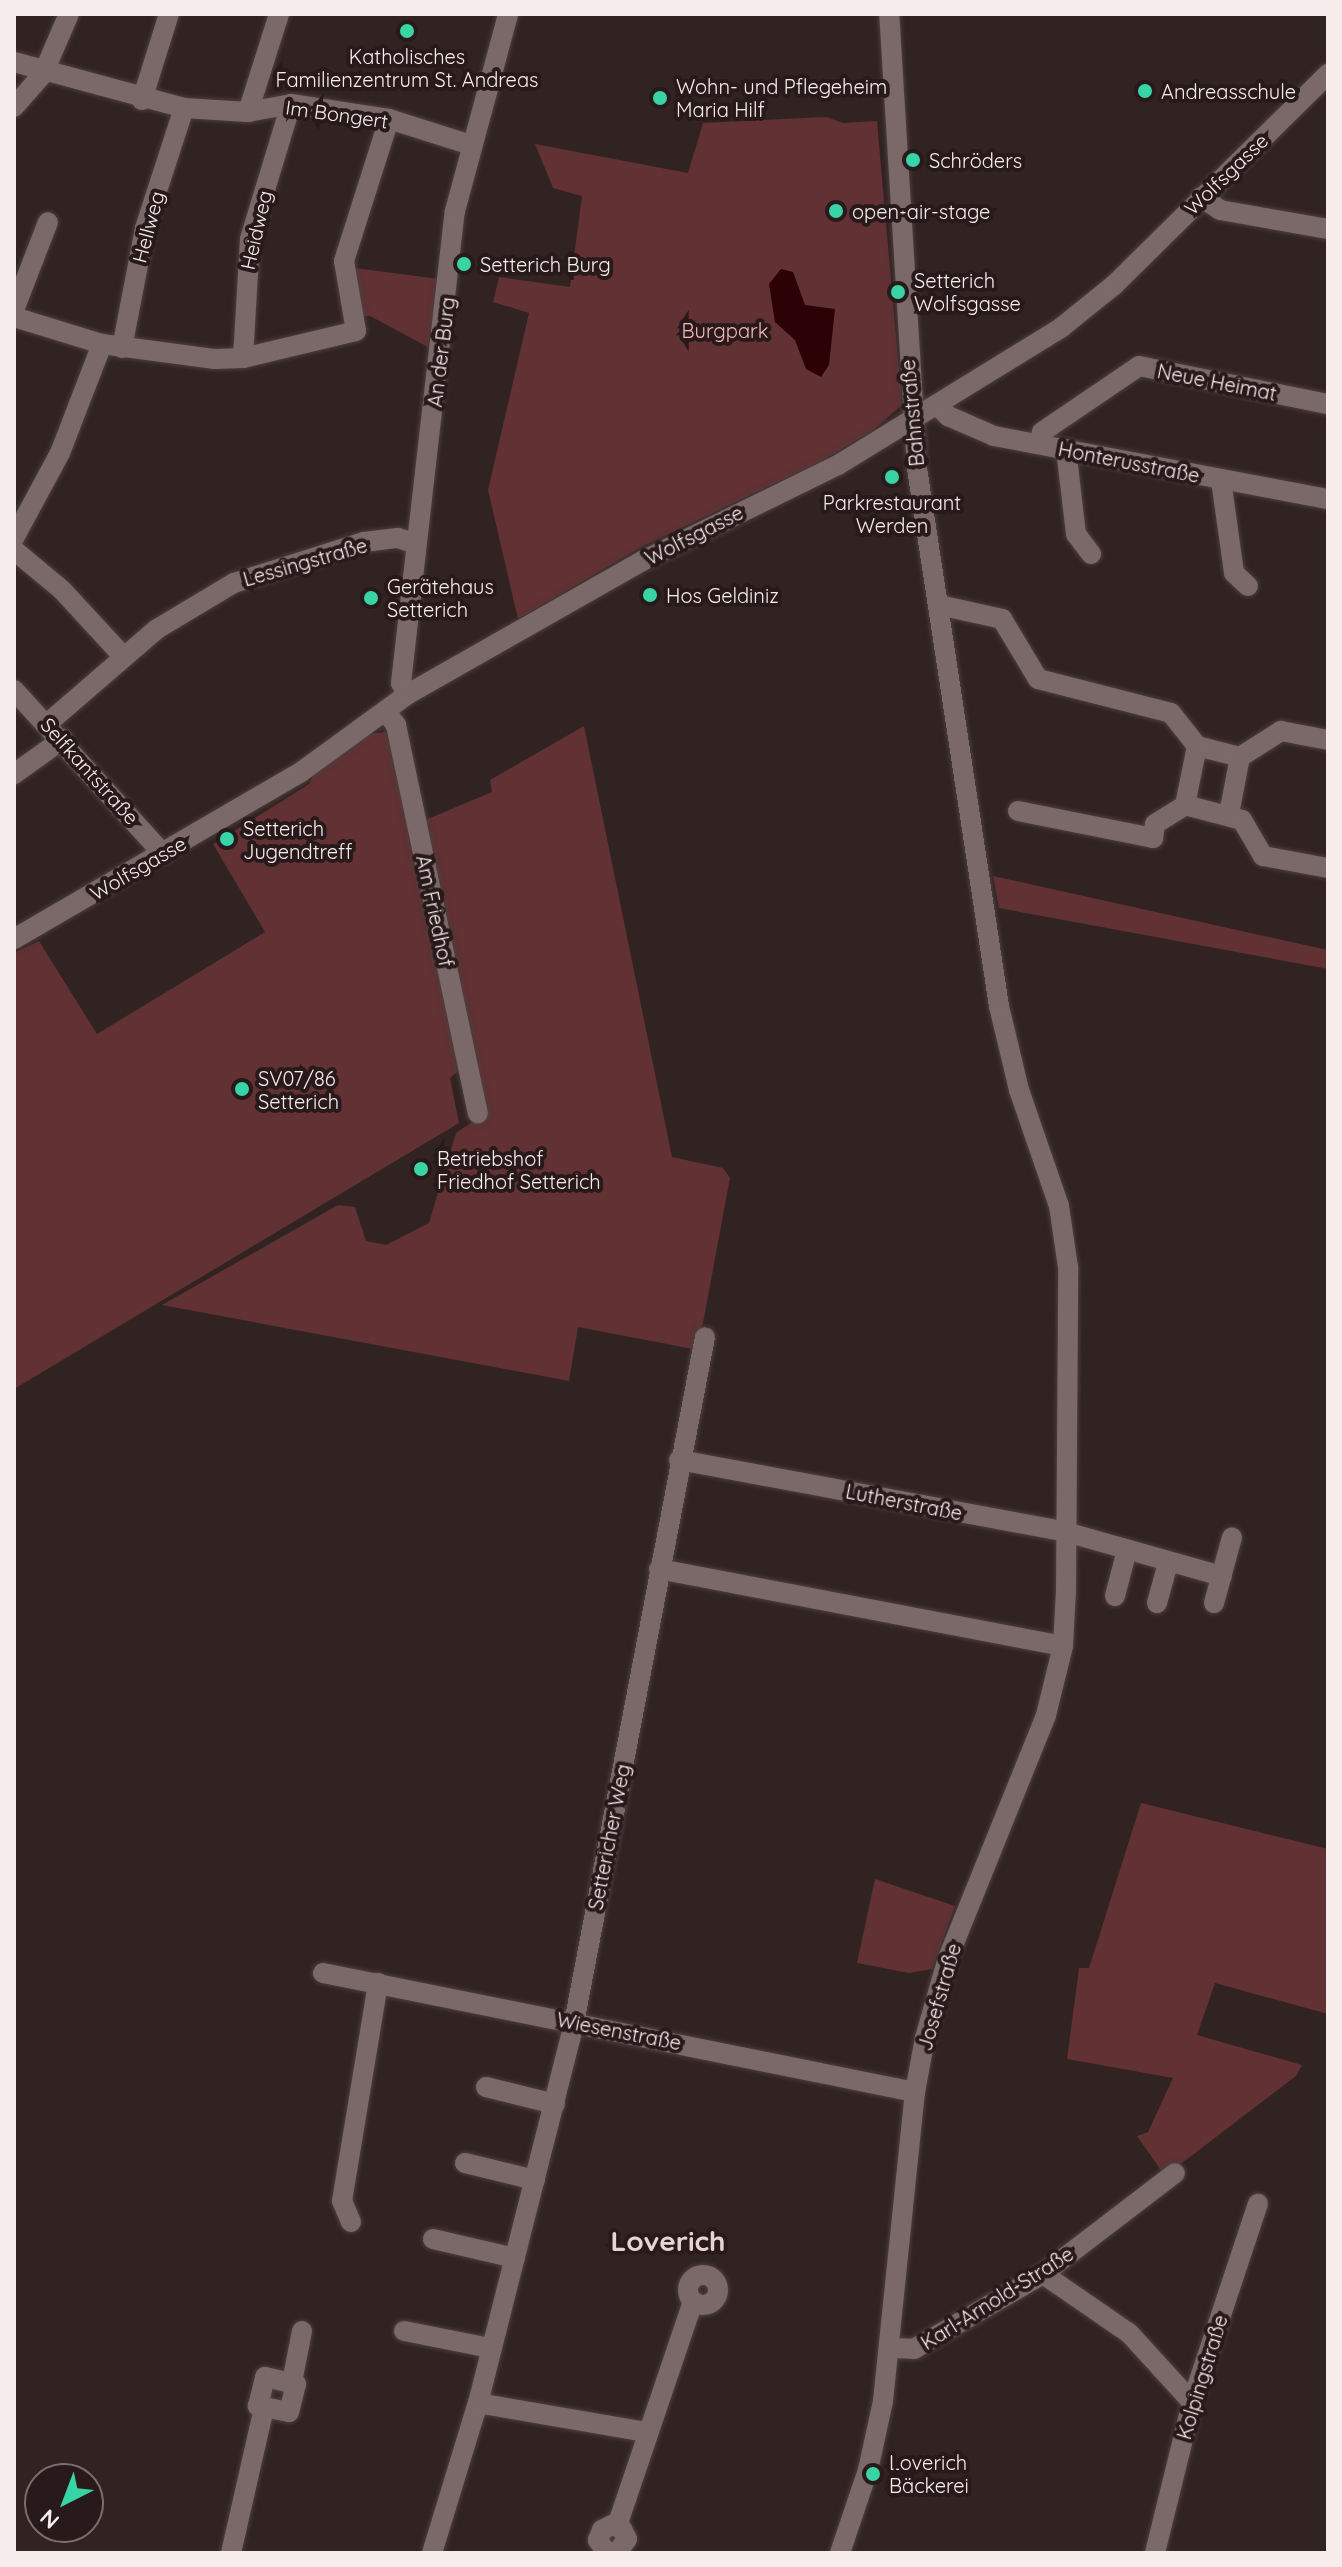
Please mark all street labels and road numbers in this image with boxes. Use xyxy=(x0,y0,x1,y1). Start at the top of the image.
street label: Im Bongert xyxy=(284,95,390,133)
street label: Wolfsgasse xyxy=(1179,128,1273,220)
street label: Hellweg xyxy=(127,188,169,266)
street label: Heidweg xyxy=(235,188,277,272)
street label: An der Burg xyxy=(422,296,460,408)
street label: Bahnstraße xyxy=(895,359,929,467)
street label: Neue Heimat xyxy=(1155,359,1279,405)
street label: Honterusstraße xyxy=(1056,437,1202,487)
street label: Wolfsgasse xyxy=(641,500,747,570)
street label: Lessingstraße xyxy=(240,533,370,591)
street label: Selfkantstraße xyxy=(36,713,144,829)
street label: Wolfsgasse xyxy=(86,831,190,905)
street label: Am Friedhof xyxy=(411,853,459,969)
street label: Lutherstraße xyxy=(844,1479,964,1525)
street label: Settericher Weg xyxy=(583,1762,635,1912)
street label: Josefstraße xyxy=(912,1941,966,2053)
street label: Wiesenstraße xyxy=(555,2007,683,2055)
street label: Karl-Arnold-Straße xyxy=(916,2241,1078,2355)
street label: Kolpingstraße xyxy=(1172,2312,1232,2442)

